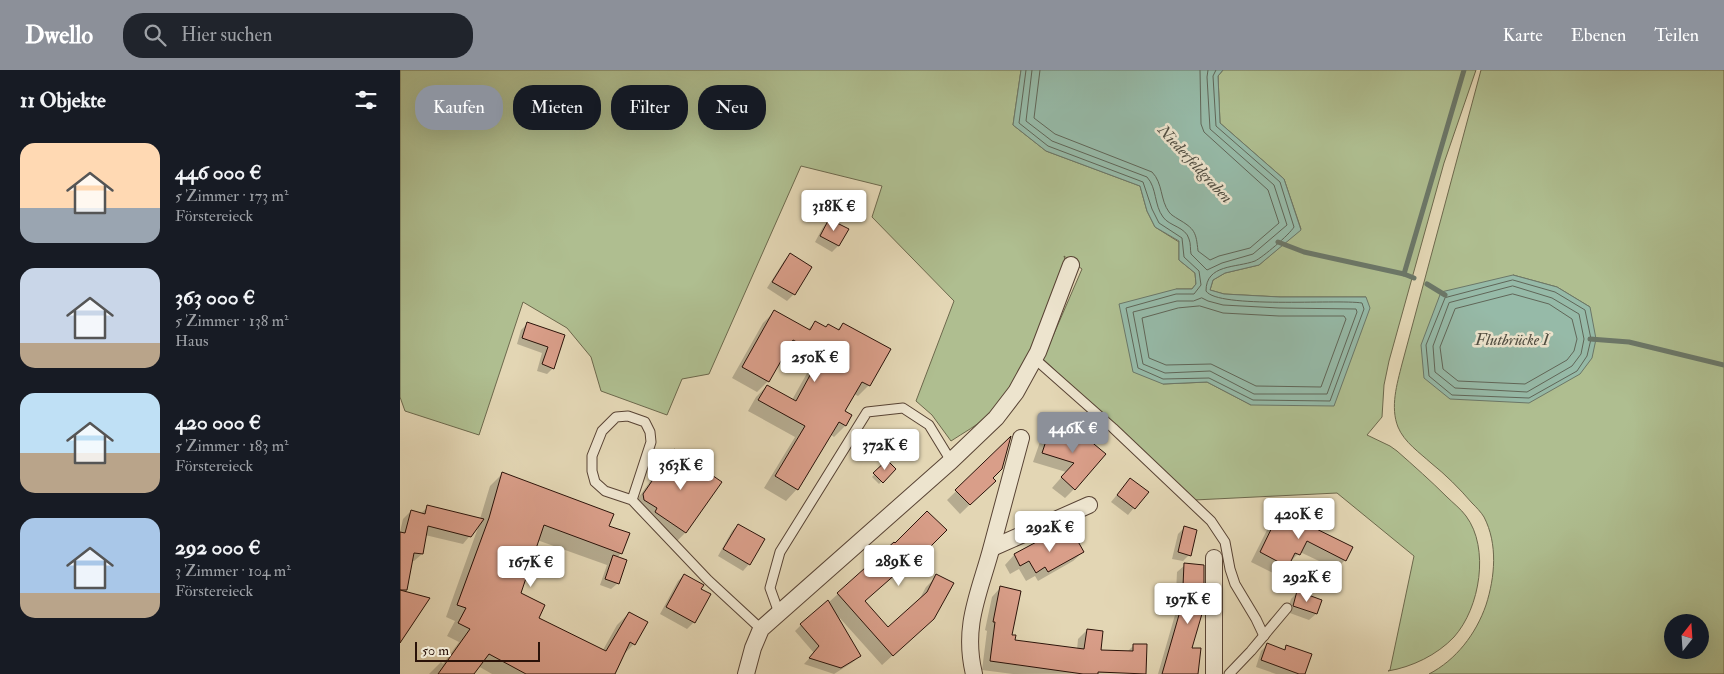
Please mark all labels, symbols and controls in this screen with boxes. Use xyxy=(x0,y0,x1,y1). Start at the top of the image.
search box xyxy=(123,13,473,58)
text: Dwello xyxy=(25,20,93,51)
icon: search xyxy=(141,21,169,49)
text: Hier suchen xyxy=(181,23,272,47)
text: Karte xyxy=(1503,24,1543,47)
text: Ebenen xyxy=(1571,24,1626,47)
text: Teilen xyxy=(1654,24,1699,47)
chip: Kaufen xyxy=(415,85,503,130)
chip: Mieten xyxy=(513,85,601,130)
chip: Filter xyxy=(611,85,688,130)
chip: Neu xyxy=(698,85,766,130)
icon: filters xyxy=(352,86,380,114)
text: 11 Objekte xyxy=(20,87,106,114)
water label: Niederfeldgraben xyxy=(1153,120,1236,207)
text: 446 000 € xyxy=(175,159,262,186)
icon: home xyxy=(60,163,120,223)
text: 5 Zimmer · 173 m² xyxy=(175,186,288,206)
pin: 318K € xyxy=(793,190,875,232)
text: 318K € xyxy=(812,196,856,216)
text: Förstereieck xyxy=(175,206,253,226)
text: 363 000 € xyxy=(175,284,255,311)
icon: home xyxy=(60,288,120,348)
text: 5 Zimmer · 138 m² xyxy=(175,311,289,331)
water label: Flutbrücke I xyxy=(1474,330,1551,350)
text: Haus xyxy=(175,331,208,351)
pin: 250K € xyxy=(774,340,856,383)
text: 250K € xyxy=(791,347,839,367)
text: 420 000 € xyxy=(175,409,261,436)
pin: 446K € xyxy=(1032,412,1114,454)
icon: home xyxy=(60,413,120,473)
text: 446K € xyxy=(1048,418,1098,438)
pin: 372K € xyxy=(844,428,926,471)
text: 372K € xyxy=(862,435,908,455)
text: 5 Zimmer · 183 m² xyxy=(175,436,289,456)
pin: 363K € xyxy=(640,448,722,491)
text: 363K € xyxy=(659,455,703,475)
text: Förstereieck xyxy=(175,456,253,476)
pin: 420K € xyxy=(1258,498,1340,540)
text: 420K € xyxy=(1275,504,1323,524)
pin: 292K € xyxy=(1009,510,1091,553)
text: 292K € xyxy=(1026,517,1074,537)
text: 292 000 € xyxy=(175,534,260,561)
icon: home xyxy=(60,538,120,598)
pin: 289K € xyxy=(858,544,940,587)
pin: 167K € xyxy=(490,546,572,588)
text: 289K € xyxy=(875,551,923,571)
text: 167K € xyxy=(509,552,553,572)
pin: 292K € xyxy=(1266,560,1348,603)
text: 3 Zimmer · 104 m² xyxy=(175,561,291,581)
text: 292K € xyxy=(1283,567,1331,587)
text: Förstereieck xyxy=(175,581,253,601)
pin: 197K € xyxy=(1147,582,1229,625)
text: 197K € xyxy=(1165,589,1211,609)
north arrow xyxy=(1664,614,1709,659)
map controls xyxy=(1664,614,1709,659)
scale bar xyxy=(415,639,540,662)
text: 50 m xyxy=(422,642,449,659)

